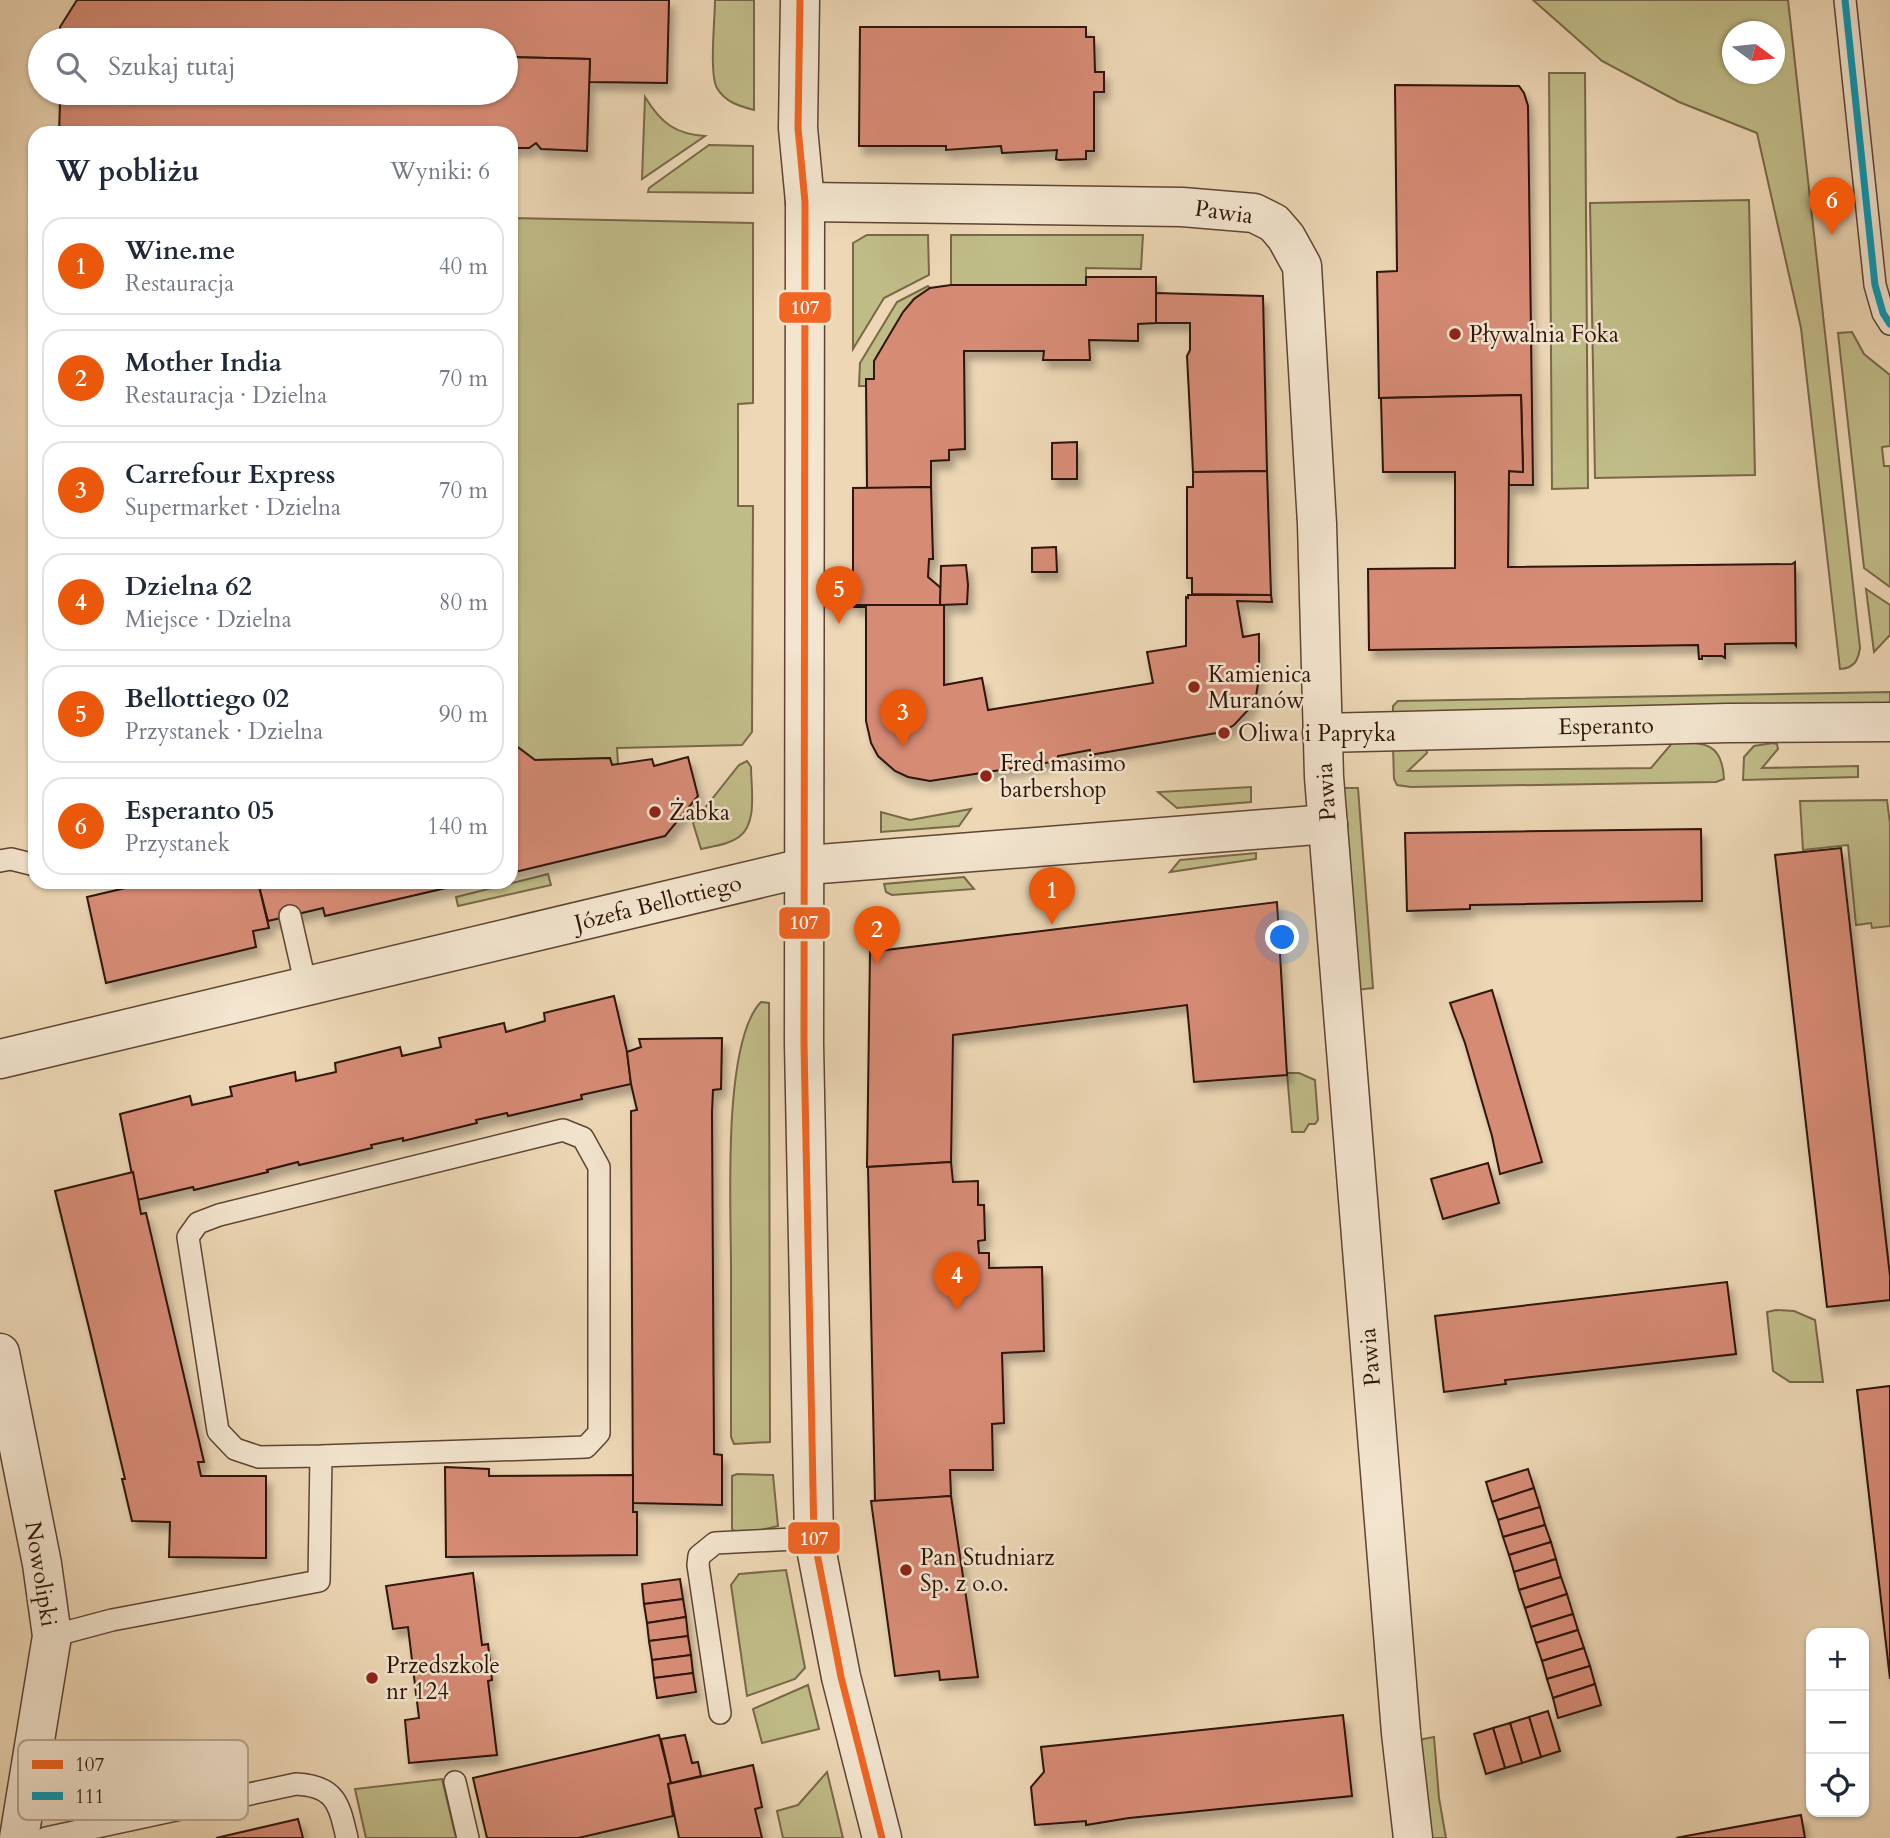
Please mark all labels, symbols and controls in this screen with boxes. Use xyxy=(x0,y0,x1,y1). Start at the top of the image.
north arrow xyxy=(1722,21,1785,84)
search box xyxy=(28,28,518,105)
icon: search xyxy=(52,48,90,86)
text: Szukaj tutaj xyxy=(108,49,236,84)
text: W pobliżu xyxy=(56,151,200,192)
text: Wyniki: 6 xyxy=(390,156,490,187)
pin: 6 xyxy=(1809,177,1855,235)
street label: Pawia xyxy=(1193,193,1255,231)
text: Wine.me xyxy=(125,233,235,268)
text: 1 xyxy=(75,251,87,282)
text: 40 m xyxy=(439,251,488,282)
text: Restauracja xyxy=(125,268,234,299)
line badge: 107 xyxy=(778,291,832,324)
text: 107 xyxy=(790,295,820,321)
place label: Pływalnia Foka xyxy=(1469,319,1619,350)
marker: Pływalnia Foka xyxy=(1447,326,1463,342)
text: Mother India xyxy=(125,345,282,380)
text: 2 xyxy=(75,363,87,394)
text: 70 m xyxy=(439,363,488,394)
text: Restauracja · Dzielna xyxy=(125,380,327,411)
text: Carrefour Express xyxy=(125,457,335,492)
text: 3 xyxy=(75,475,87,506)
text: 70 m xyxy=(439,475,488,506)
text: Supermarket · Dzielna xyxy=(125,492,341,523)
pin: 5 xyxy=(816,566,862,624)
text: Dzielna 62 xyxy=(125,569,252,604)
text: 4 xyxy=(75,587,87,618)
text: 80 m xyxy=(439,587,488,618)
text: Miejsce · Dzielna xyxy=(125,604,292,635)
place label: Kamienica Muranów xyxy=(1208,659,1311,716)
marker: Kamienica Muranów xyxy=(1186,679,1202,695)
text: Bellottiego 02 xyxy=(125,681,289,716)
pin: 3 xyxy=(880,689,926,747)
text: 5 xyxy=(75,699,87,730)
text: 90 m xyxy=(439,699,488,730)
street label: Esperanto xyxy=(1558,710,1654,742)
text: Przystanek · Dzielna xyxy=(125,716,323,747)
place label: Oliwa i Papryka xyxy=(1238,718,1396,749)
marker: Oliwa i Papryka xyxy=(1216,725,1232,741)
place label: Fred masimo barbershop xyxy=(1000,748,1126,805)
street label: Pawia xyxy=(1308,762,1343,822)
marker: Fred masimo barbershop xyxy=(978,768,994,784)
text: Esperanto 05 xyxy=(125,793,274,828)
place label: Żabka xyxy=(669,797,730,828)
marker: Żabka xyxy=(647,804,663,820)
text: 6 xyxy=(75,811,87,842)
text: 140 m xyxy=(427,811,488,842)
text: Przystanek xyxy=(125,828,230,859)
street label: Józefa Bellottiego xyxy=(568,867,745,939)
pin: 1 xyxy=(1029,867,1075,925)
line badge: 107 xyxy=(778,906,831,940)
pin: 2 xyxy=(854,906,900,964)
text: 107 xyxy=(789,910,819,936)
your location xyxy=(1265,920,1299,954)
pin: 4 xyxy=(934,1252,980,1310)
street label: Pawia xyxy=(1352,1327,1388,1387)
street label: Nowolipki xyxy=(17,1519,65,1629)
line badge: 107 xyxy=(787,1521,841,1555)
text: 107 xyxy=(799,1526,829,1552)
place label: Pan Studniarz Sp. z o.o. xyxy=(920,1542,1055,1599)
marker: Pan Studniarz Sp. z o.o. xyxy=(898,1562,914,1578)
map controls xyxy=(1806,1628,1869,1817)
button: + xyxy=(1806,1628,1869,1691)
place label: Przedszkole nr 124 xyxy=(386,1650,500,1707)
marker: Przedszkole nr 124 xyxy=(364,1670,380,1686)
button: − xyxy=(1806,1691,1869,1754)
legend xyxy=(18,1740,248,1820)
text: 107 xyxy=(75,1752,104,1778)
button: locate xyxy=(1806,1754,1869,1817)
text: 111 xyxy=(75,1784,104,1810)

